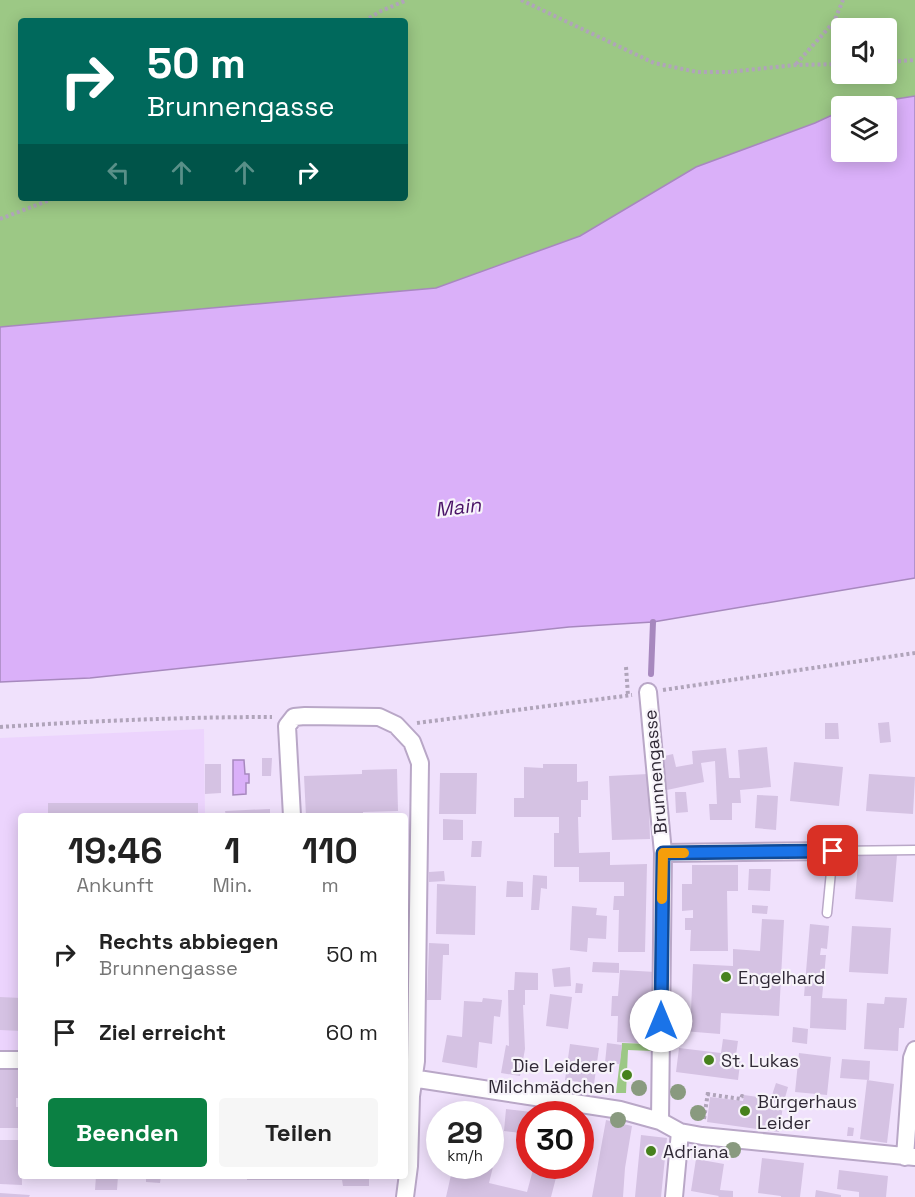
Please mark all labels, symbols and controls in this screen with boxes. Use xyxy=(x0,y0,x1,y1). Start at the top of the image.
map controls xyxy=(831,18,897,162)
button: sound xyxy=(831,18,897,84)
text: 50 m xyxy=(147,37,246,90)
icon: right xyxy=(48,42,126,120)
text: Brunnengasse xyxy=(147,89,334,124)
button: layers xyxy=(831,96,897,162)
icon: left xyxy=(102,156,135,189)
icon: ahead xyxy=(165,156,198,189)
icon: ahead xyxy=(228,156,261,189)
icon: right xyxy=(291,156,324,189)
water label: Main xyxy=(434,491,483,523)
street label: Brunnengasse xyxy=(638,709,672,835)
pin xyxy=(807,825,858,876)
text: 19:46 xyxy=(68,828,162,874)
text: 1 xyxy=(224,828,240,874)
text: 110 xyxy=(302,828,358,874)
icon: arrive xyxy=(816,834,849,867)
text: Ankunft xyxy=(76,872,154,898)
text: Min. xyxy=(213,872,252,898)
text: m xyxy=(321,872,339,898)
text: Rechts abbiegen xyxy=(99,927,279,955)
icon: right xyxy=(48,938,81,971)
text: 50 m xyxy=(326,940,378,968)
text: Brunnengasse xyxy=(99,955,238,981)
place label: Engelhard xyxy=(738,966,825,989)
marker: Engelhard xyxy=(719,970,733,984)
position arrow xyxy=(629,989,693,1053)
icon: arrive xyxy=(48,1016,81,1049)
text: Ziel erreicht xyxy=(99,1018,226,1046)
text: 60 m xyxy=(326,1018,378,1046)
place label: St. Lukas xyxy=(721,1049,799,1072)
marker: St. Lukas xyxy=(702,1053,716,1067)
place label: Die Leiderer Milchmädchen xyxy=(488,1054,615,1098)
marker: Die Leiderer Milchmädchen xyxy=(620,1068,634,1082)
place label: Bürgerhaus Leider xyxy=(757,1090,857,1134)
button: Beenden xyxy=(48,1098,207,1167)
button: Teilen xyxy=(219,1098,378,1167)
speed limit sign: 30 xyxy=(516,1101,594,1179)
marker: Bürgerhaus Leider xyxy=(738,1104,752,1118)
text: 29 xyxy=(447,1113,483,1152)
place label: Adriana xyxy=(663,1140,729,1163)
marker: Adriana xyxy=(644,1144,658,1158)
text: km/h xyxy=(447,1146,483,1165)

